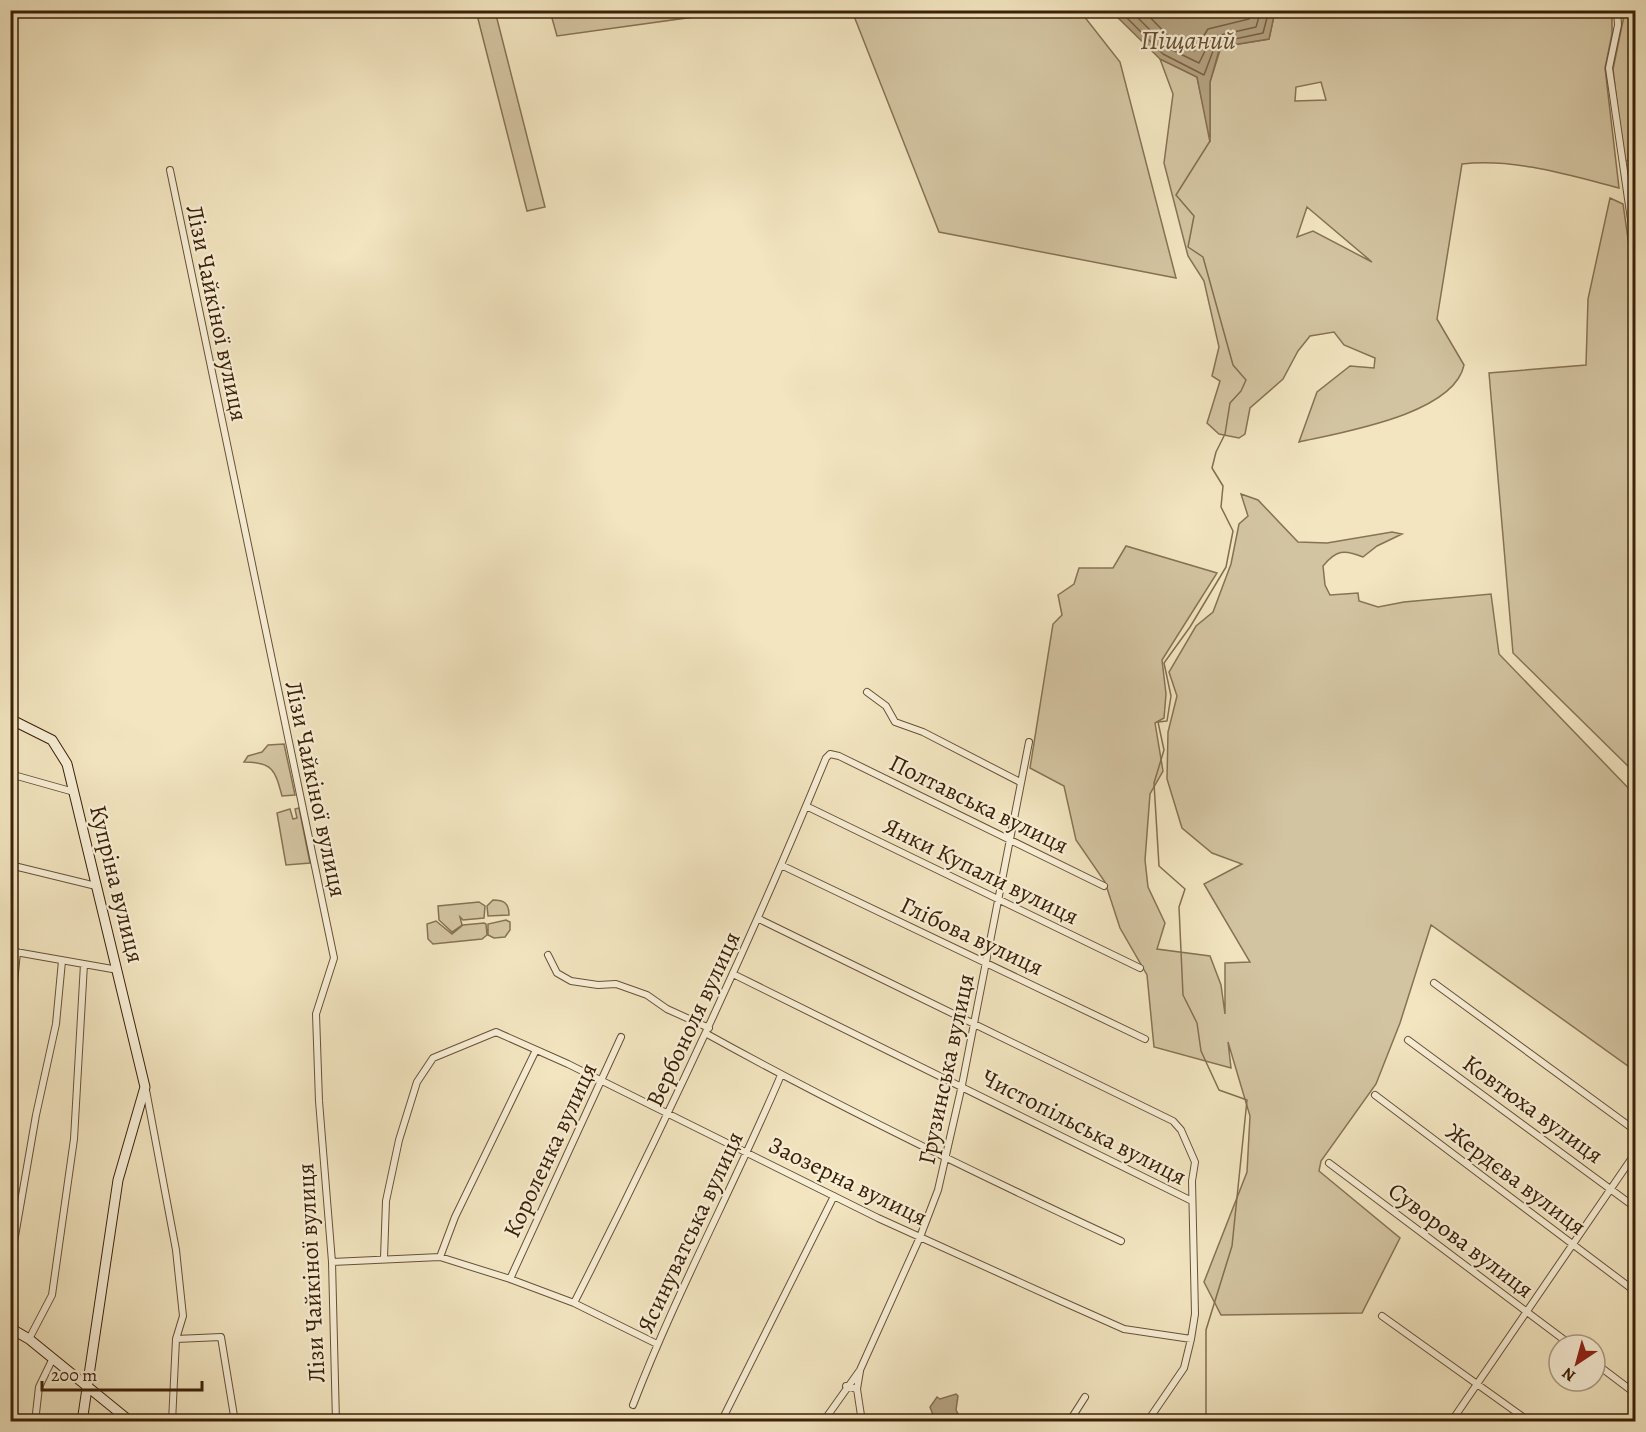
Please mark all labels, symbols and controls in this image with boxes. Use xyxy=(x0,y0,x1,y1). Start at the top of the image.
water label: Піщаний xyxy=(1140,23,1236,58)
street label: Лізи Чайкіної вулиця xyxy=(178,202,256,424)
street label: Лізи Чайкіної вулиця xyxy=(277,678,355,900)
street label: Полтавська вулиця xyxy=(884,747,1074,861)
street label: Купріна вулиця xyxy=(82,802,152,966)
street label: Янки Купали вулиця xyxy=(878,810,1084,932)
street label: Глібова вулиця xyxy=(895,889,1049,983)
street label: Вербоноля вулиця xyxy=(638,926,748,1112)
street label: Грузинська вулиця xyxy=(910,971,982,1167)
street label: Ковтюха вулиця xyxy=(1456,1047,1610,1171)
street label: Короленка вулиця xyxy=(495,1057,605,1243)
street label: Чистопільська вулиця xyxy=(976,1061,1192,1193)
street label: Жердєва вулиця xyxy=(1439,1116,1593,1242)
street label: Ясинуватська вулиця xyxy=(629,1126,751,1338)
street label: Заозерна вулиця xyxy=(763,1129,933,1233)
street label: Лізи Чайкіної вулиця xyxy=(289,1162,333,1384)
street label: Суворова вулиця xyxy=(1382,1175,1540,1305)
north arrow xyxy=(1547,1333,1607,1393)
scale bar xyxy=(42,1354,202,1392)
text: N xyxy=(1557,1362,1580,1387)
text: 200 m xyxy=(51,1363,97,1387)

